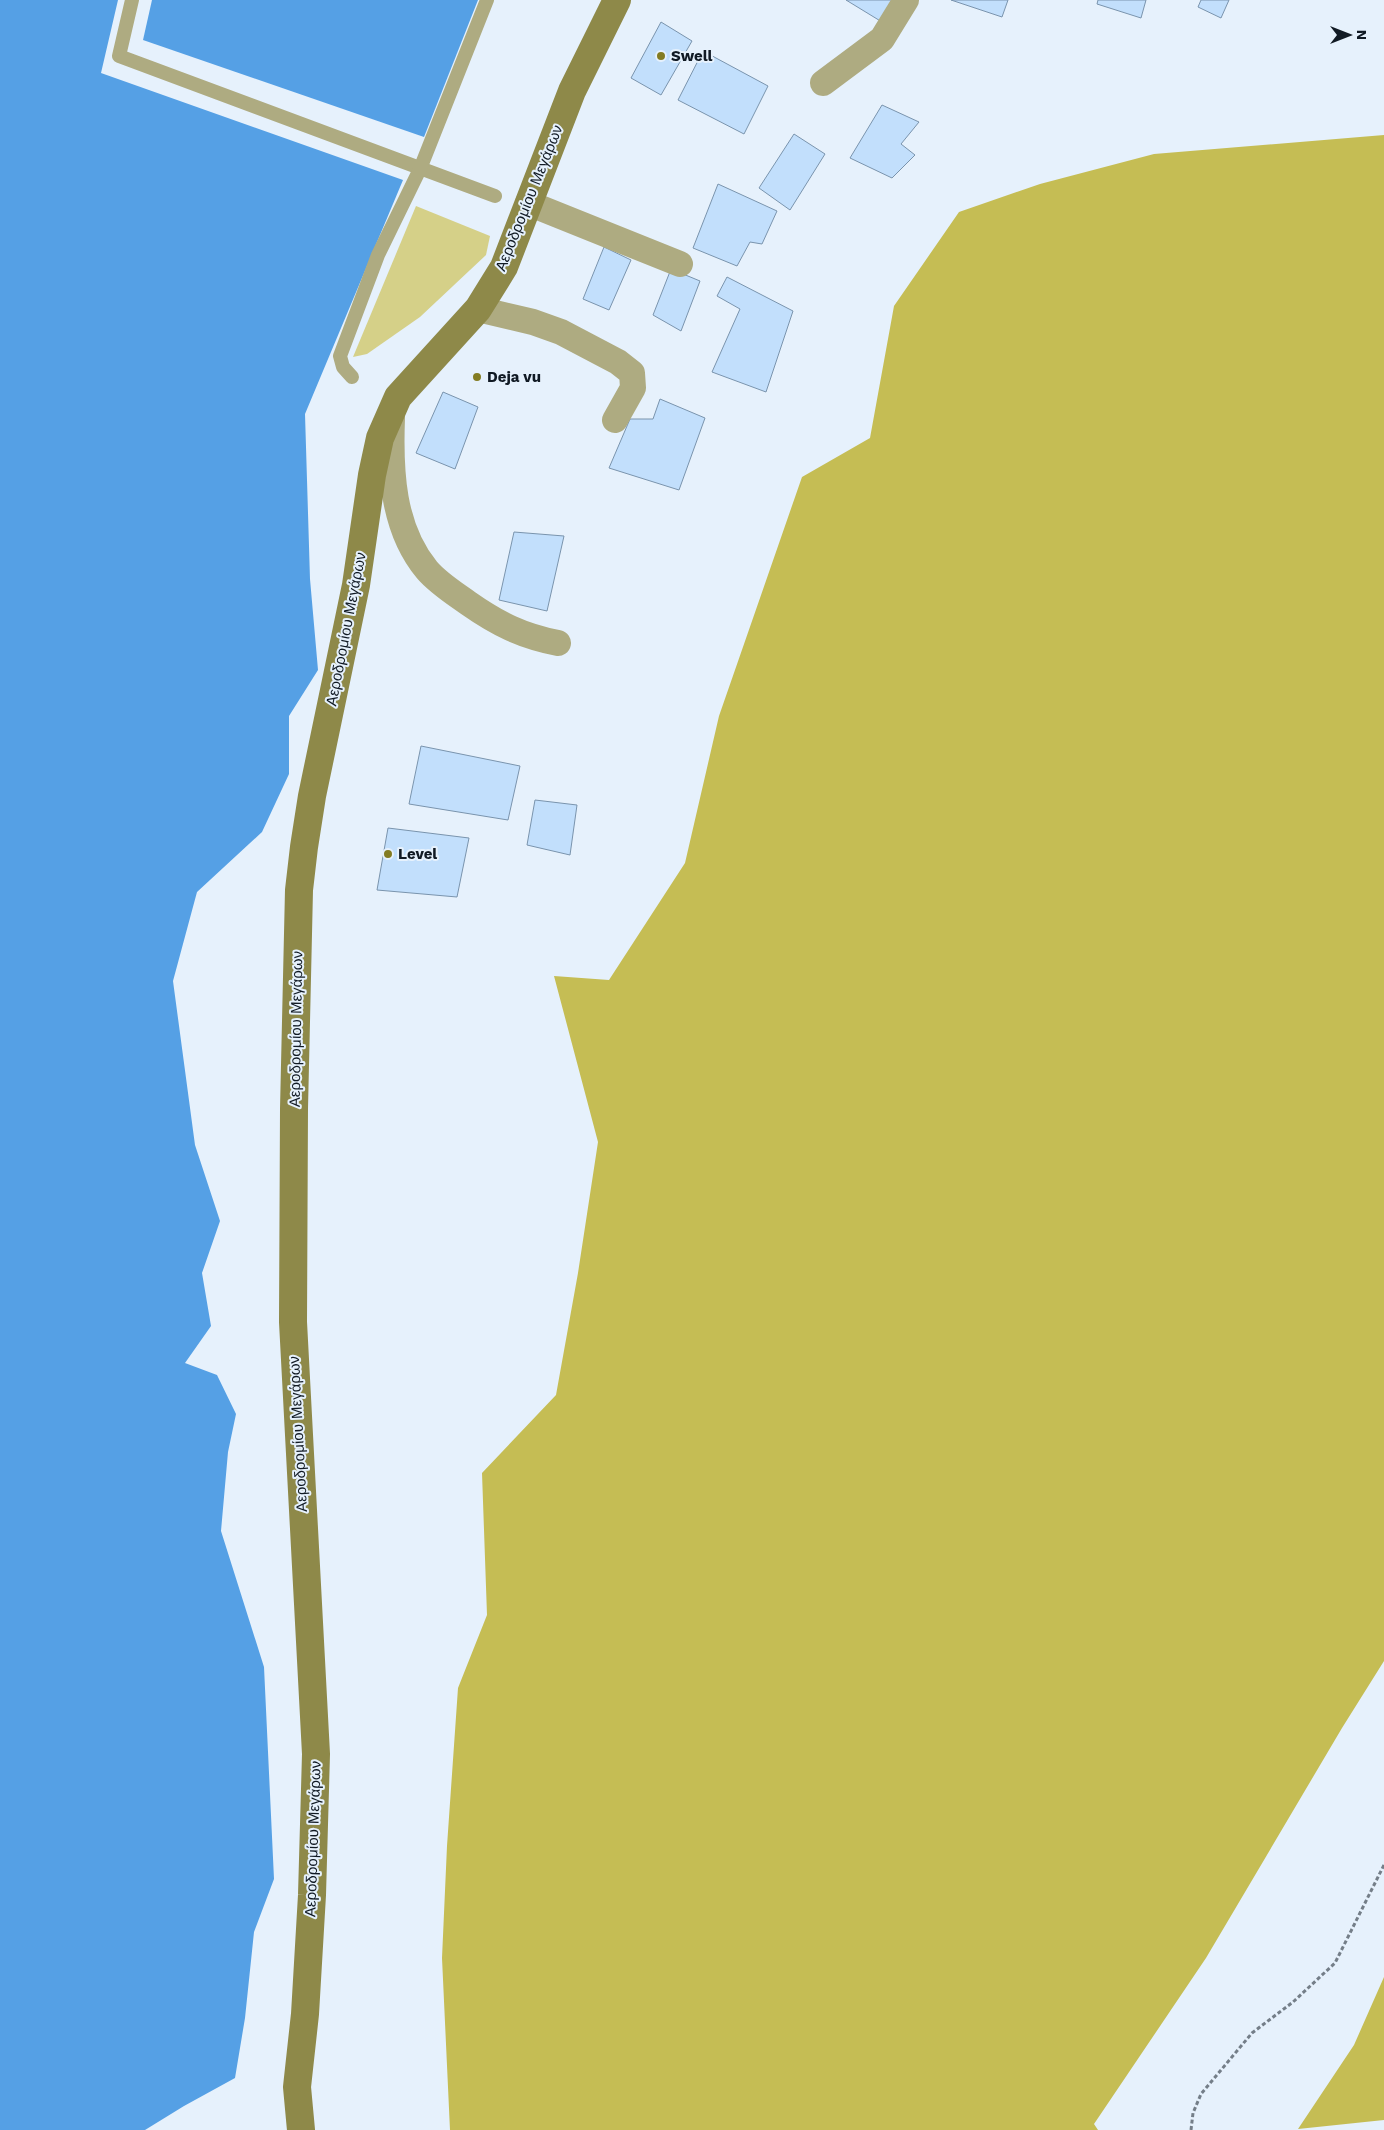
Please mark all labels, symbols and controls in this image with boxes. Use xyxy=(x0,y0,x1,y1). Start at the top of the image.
north arrow xyxy=(1324,10,1374,60)
text: N xyxy=(1354,30,1370,40)
place label: Swell xyxy=(671,47,713,65)
marker: Swell xyxy=(655,50,667,62)
street label: Αεροδρομίου Μεγάρων xyxy=(491,122,567,274)
place label: Deja vu xyxy=(487,368,541,386)
marker: Deja vu xyxy=(471,371,483,383)
street label: Αεροδρομίου Μεγάρων xyxy=(322,551,370,707)
place label: Level xyxy=(398,845,437,863)
marker: Level xyxy=(382,848,394,860)
street label: Αεροδρομίου Μεγάρων xyxy=(286,951,306,1107)
street label: Αεροδρομίου Μεγάρων xyxy=(285,1356,311,1512)
street label: Αεροδρομίου Μεγάρων xyxy=(301,1761,325,1917)

